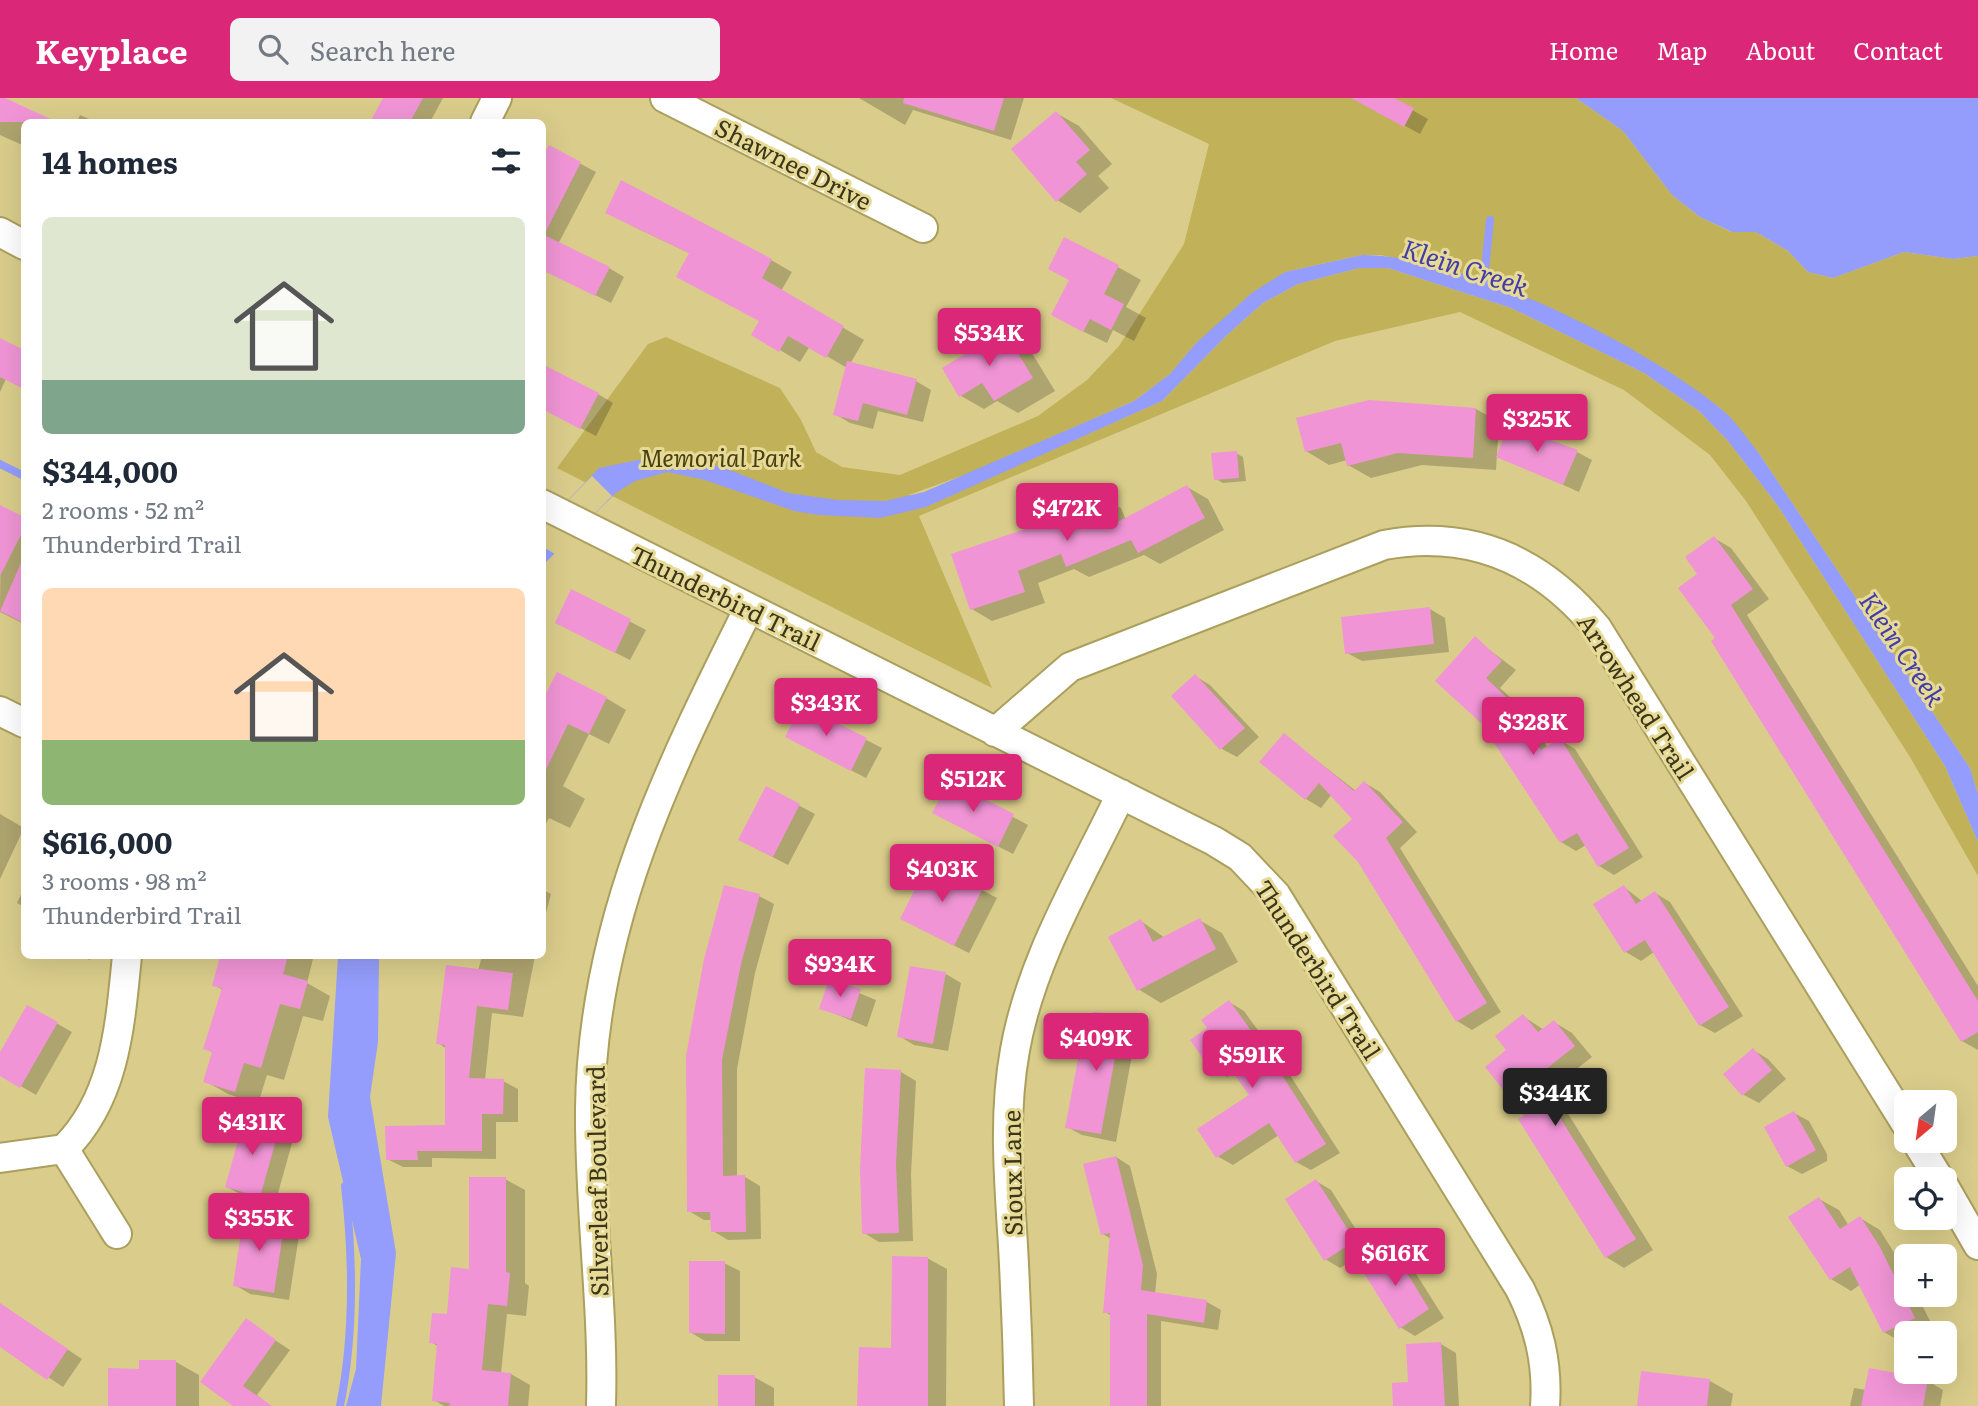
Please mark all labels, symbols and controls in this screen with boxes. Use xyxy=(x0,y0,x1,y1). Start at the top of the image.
search box xyxy=(230,18,720,81)
text: Keyplace xyxy=(35,25,188,74)
icon: search xyxy=(254,30,292,68)
text: Search here xyxy=(310,30,456,69)
text: Home xyxy=(1549,32,1618,67)
text: Map xyxy=(1656,32,1707,67)
text: About xyxy=(1745,32,1815,67)
text: Contact xyxy=(1853,32,1943,67)
street label: Shawnee Drive xyxy=(710,108,878,218)
text: 14 homes xyxy=(42,139,178,183)
icon: filters xyxy=(487,142,525,180)
water label: Klein Creek xyxy=(1398,227,1535,305)
icon: home xyxy=(221,263,347,389)
pin: $534K xyxy=(940,308,1038,368)
text: $534K xyxy=(954,314,1024,348)
pin: $325K xyxy=(1488,394,1586,454)
text: $325K xyxy=(1503,400,1571,434)
park label: Memorial Park xyxy=(640,439,803,474)
text: $344,000 xyxy=(42,448,178,492)
pin: $472K xyxy=(1018,484,1116,543)
text: $472K xyxy=(1032,489,1102,523)
text: 2 rooms · 52 m² xyxy=(42,492,204,526)
text: Thunderbird Trail xyxy=(42,526,241,560)
street label: Thunderbird Trail xyxy=(625,536,827,658)
water label: Klein Creek xyxy=(1851,583,1957,714)
street label: Arrowhead Trail xyxy=(1570,606,1704,786)
icon: home xyxy=(221,634,347,760)
pin: $343K xyxy=(777,678,875,738)
text: $343K xyxy=(790,684,862,718)
pin: $328K xyxy=(1484,698,1582,757)
text: $328K xyxy=(1498,703,1568,737)
pin: $512K xyxy=(924,754,1022,814)
text: $512K xyxy=(940,760,1006,794)
text: $616,000 xyxy=(42,819,173,863)
pin: $403K xyxy=(893,844,991,904)
text: $403K xyxy=(906,850,978,884)
text: 3 rooms · 98 m² xyxy=(42,863,207,897)
street label: Thunderbird Trail xyxy=(1248,872,1390,1066)
text: Thunderbird Trail xyxy=(42,897,241,931)
pin: $934K xyxy=(791,940,889,999)
text: $934K xyxy=(804,945,876,979)
pin: $409K xyxy=(1047,1014,1145,1073)
text: $409K xyxy=(1059,1019,1133,1053)
pin: $591K xyxy=(1203,1030,1301,1090)
text: $591K xyxy=(1219,1036,1285,1070)
street label: Silverleaf Boulevard xyxy=(576,1065,616,1297)
pin: $344K xyxy=(1506,1068,1604,1128)
text: $344K xyxy=(1519,1074,1591,1108)
north arrow xyxy=(1894,1090,1956,1153)
map controls xyxy=(1894,1090,1957,1384)
pin: $431K xyxy=(203,1098,301,1157)
text: $431K xyxy=(218,1103,286,1137)
street label: Sioux Lane xyxy=(992,1110,1030,1236)
button: locate xyxy=(1894,1167,1957,1230)
pin: $355K xyxy=(210,1194,308,1253)
text: $355K xyxy=(224,1199,294,1233)
pin: $616K xyxy=(1346,1228,1444,1288)
text: $616K xyxy=(1361,1234,1429,1268)
button: + xyxy=(1894,1244,1957,1307)
button: − xyxy=(1894,1321,1957,1384)

